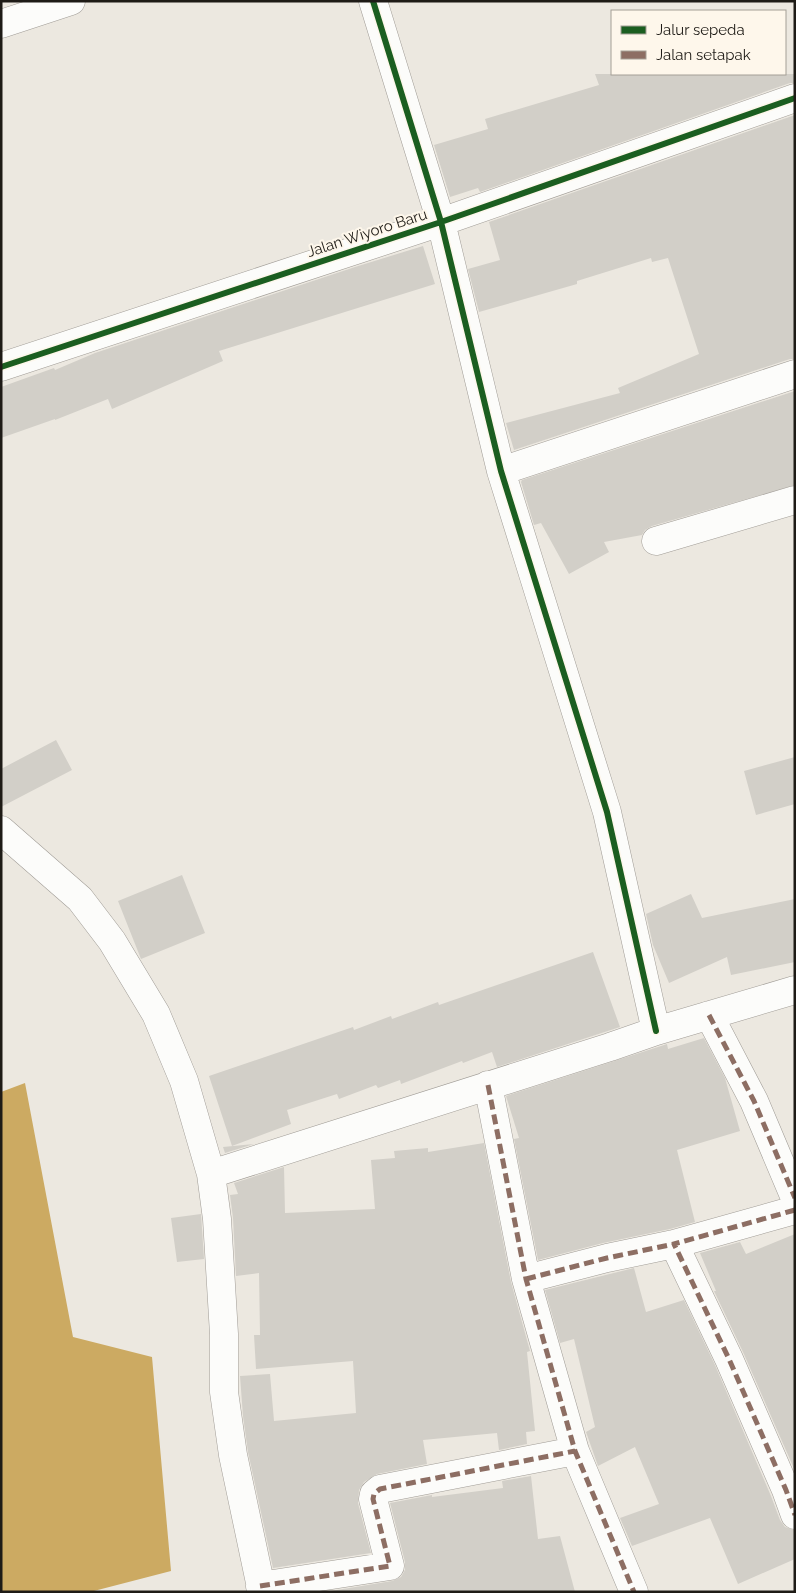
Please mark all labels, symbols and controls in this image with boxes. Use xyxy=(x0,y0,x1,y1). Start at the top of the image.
legend xyxy=(611,10,786,75)
text: Jalur sepeda xyxy=(656,21,745,39)
text: Jalan setapak xyxy=(656,46,751,64)
street label: Jalan Wiyoro Baru xyxy=(305,205,430,261)

